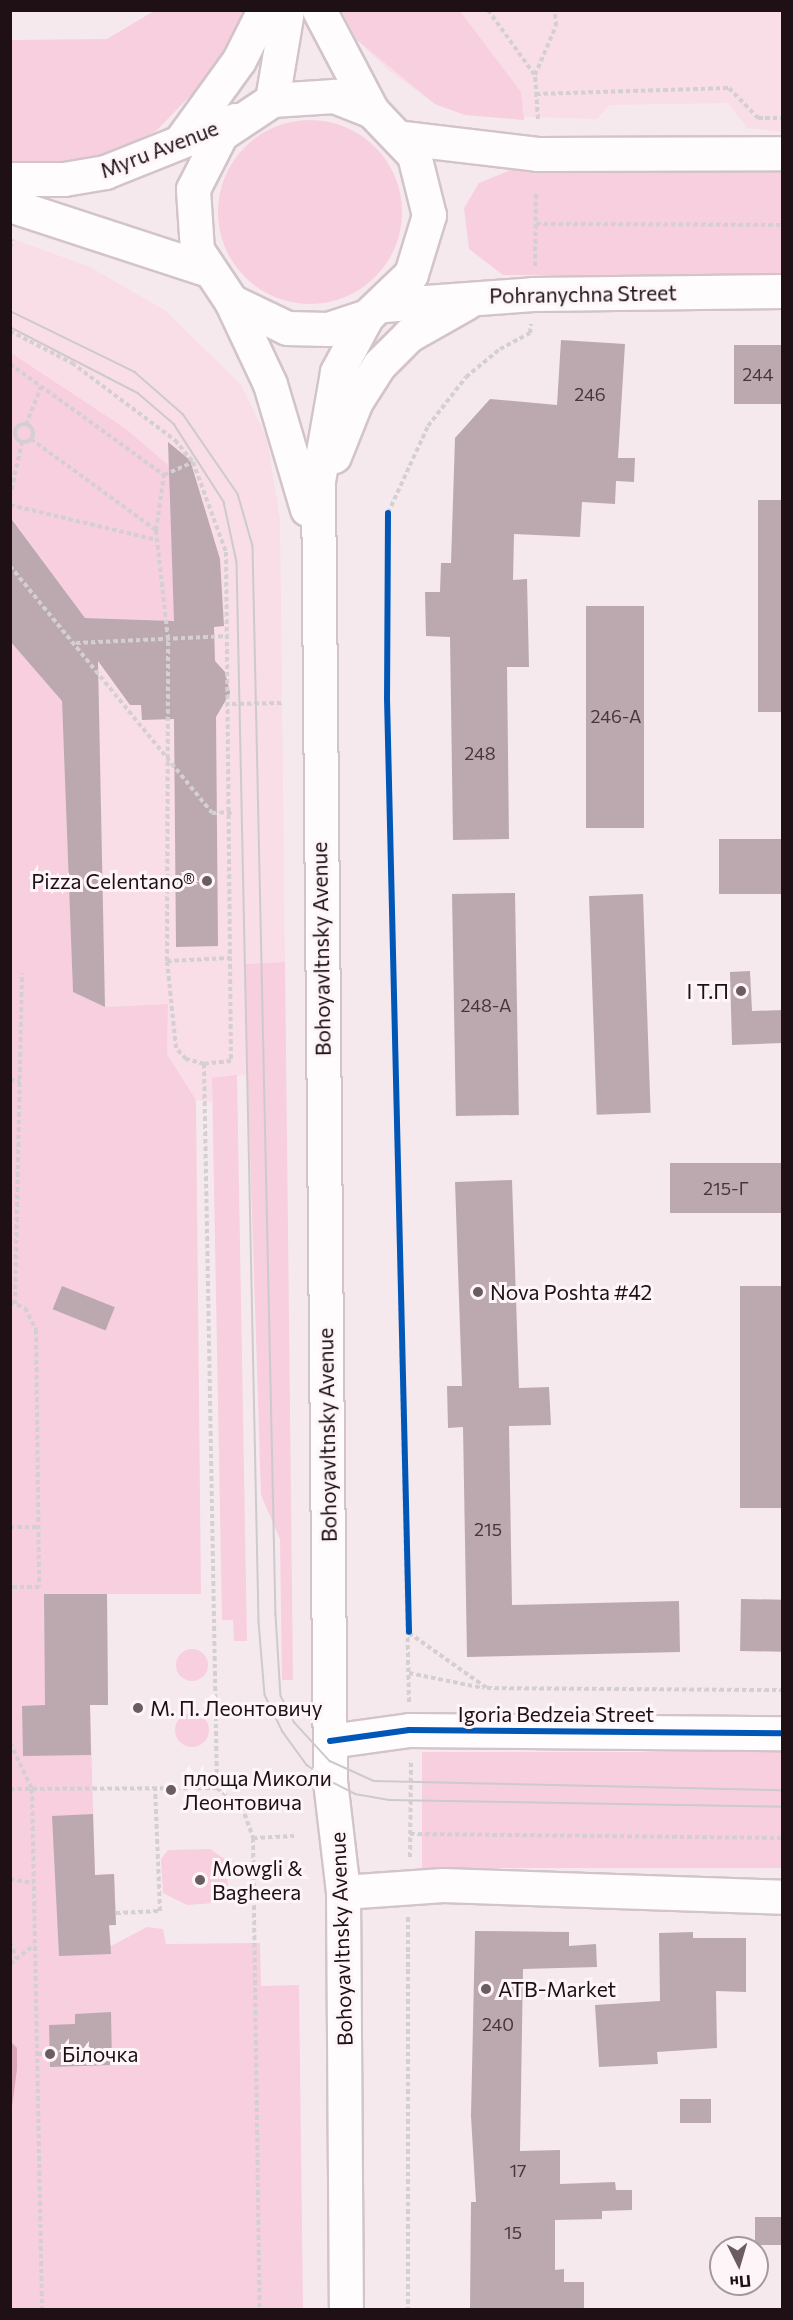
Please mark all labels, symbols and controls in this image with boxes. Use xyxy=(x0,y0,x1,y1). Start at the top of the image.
street label: Myru Avenue xyxy=(96,115,222,183)
street label: Pohranychna Street xyxy=(489,280,677,308)
house number: 244 xyxy=(742,363,774,385)
house number: 246 xyxy=(574,383,606,405)
house number: 246-А xyxy=(590,705,642,727)
house number: 248 xyxy=(464,742,496,764)
street label: Bohoyavltnsky Avenue xyxy=(307,842,335,1056)
place label: Pizza Celentano® xyxy=(31,868,195,894)
marker: Pizza Celentano® xyxy=(200,874,214,888)
place label: І Т.П xyxy=(687,978,729,1004)
marker: І Т.П xyxy=(734,984,748,998)
house number: 248-А xyxy=(460,994,512,1016)
house number: 215-Г xyxy=(703,1177,749,1199)
place label: Nova Poshta #42 xyxy=(490,1279,652,1305)
marker: Nova Poshta #42 xyxy=(471,1285,485,1299)
street label: Bohoyavltnsky Avenue xyxy=(313,1328,341,1542)
house number: 215 xyxy=(474,1518,502,1540)
place label: М. П. Леонтовичу xyxy=(150,1695,323,1721)
marker: М. П. Леонтовичу xyxy=(131,1701,145,1715)
street label: Igoria Bedzeia Street xyxy=(458,1701,654,1727)
place label: площа Миколи Леонтовича xyxy=(183,1765,332,1815)
marker: площа Миколи Леонтовича xyxy=(164,1783,178,1797)
street label: Bohoyavltnsky Avenue xyxy=(325,1831,357,2047)
place label: Mowgli & Bagheera xyxy=(212,1855,303,1905)
marker: Mowgli & Bagheera xyxy=(193,1873,207,1887)
place label: ATB-Market xyxy=(498,1976,616,2002)
marker: ATB-Market xyxy=(479,1982,493,1996)
house number: 240 xyxy=(482,2013,514,2035)
place label: Білочка xyxy=(62,2041,139,2067)
marker: Білочка xyxy=(43,2047,57,2061)
house number: 17 xyxy=(509,2159,527,2181)
house number: 15 xyxy=(504,2221,522,2243)
north arrow xyxy=(709,2236,769,2296)
text: Пн xyxy=(729,2272,752,2293)

